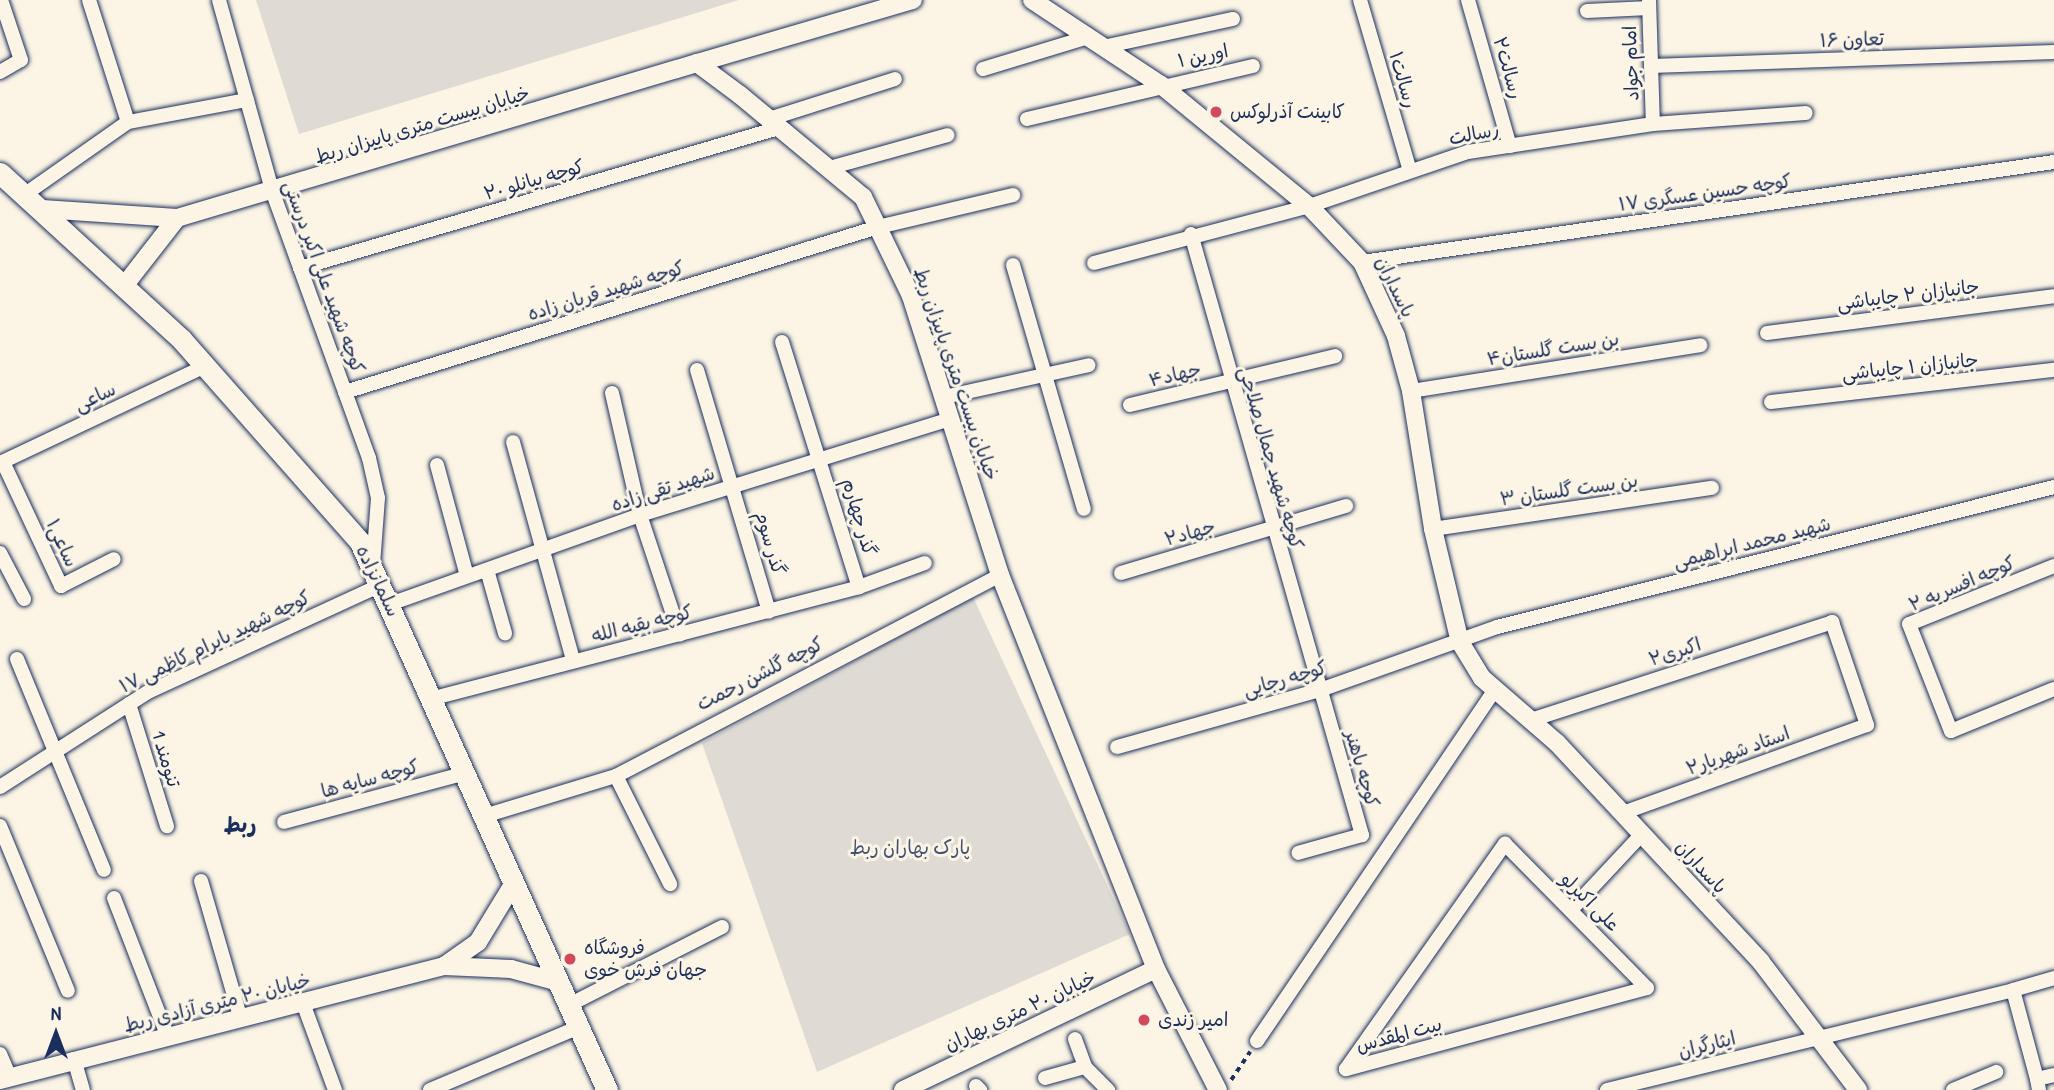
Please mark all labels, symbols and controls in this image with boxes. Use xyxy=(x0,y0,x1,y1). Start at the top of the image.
street label: امام جواد xyxy=(1618,25,1644,101)
street label: تعاون ۱۶ xyxy=(1819,27,1885,53)
street label: رسالت۲ xyxy=(1488,34,1528,102)
street label: اورین ۱ xyxy=(1176,40,1230,72)
street label: رسالت۱ xyxy=(1384,49,1422,111)
street label: خیابان بیست متری پاییزان ربط xyxy=(312,81,532,169)
place label: کابینت آذرلوکس xyxy=(1230,101,1345,123)
marker: کابینت آذرلوکس xyxy=(1208,104,1224,120)
street label: رسالت xyxy=(1447,118,1501,150)
street label: کوچه بیانلو ۲۰ xyxy=(481,155,587,205)
street label: کوچه حسین عسگری ۱۷ xyxy=(1617,170,1793,216)
street label: کوچه شهید علی اکبر درستی xyxy=(279,178,369,376)
street label: پاسداران xyxy=(1371,253,1419,321)
street label: کوچه شهید قربان زاده xyxy=(525,256,687,326)
street label: خیابان بیست متری پاییزان ربط xyxy=(909,264,1003,484)
street label: جانبازان ۲ چایباشی xyxy=(1836,275,1980,315)
street label: بن بست گلستان۴ xyxy=(1485,327,1621,371)
street label: جانبازان ۱ چایباشی xyxy=(1841,348,1979,386)
street label: جهاد۴ xyxy=(1147,358,1203,392)
street label: کوچه شهید جمال صلاحی xyxy=(1234,364,1308,552)
street label: ساعی xyxy=(71,378,119,416)
street label: شهید تقی زاده xyxy=(608,462,718,516)
street label: بن بست گلستان ۳ xyxy=(1499,469,1639,511)
street label: گذر چهارم xyxy=(837,476,881,558)
street label: گذر سوم xyxy=(750,508,790,578)
street label: شهید محمد ابراهیمی xyxy=(1671,512,1833,574)
street label: ساعی۱ xyxy=(41,515,83,571)
street label: جهاد۲ xyxy=(1162,515,1218,551)
street label: سلمانزاده xyxy=(351,542,405,620)
street label: کوچه افسریه ۲ xyxy=(1905,551,2019,617)
street label: کوچه شهید بایرام کاظمی ۱۷ xyxy=(116,586,314,698)
street label: کوچه بقیه الله xyxy=(589,600,695,648)
street label: کوچه گلشن رحمت xyxy=(693,632,827,716)
street label: اکبری۲ xyxy=(1646,633,1704,671)
street label: کوچه رجایی xyxy=(1240,656,1330,702)
street label: استاد شهریار۲ xyxy=(1683,722,1793,780)
street label: تنومند 1 xyxy=(147,728,185,790)
street label: کوچه باهنر xyxy=(1340,728,1384,810)
street label: کوچه سایه ها xyxy=(319,755,421,803)
district label: ربط xyxy=(224,812,256,838)
street label: پاسداران xyxy=(1671,835,1731,899)
park label: پارک بهاران ربط xyxy=(850,837,970,859)
street label: علی اکبرلو xyxy=(1556,868,1624,936)
place label: فروشگاه جهان فرش خوی xyxy=(584,937,707,981)
marker: فروشگاه جهان فرش خوی xyxy=(562,951,578,967)
street label: خیابان ۲۰ متری بهاران xyxy=(941,966,1099,1056)
street label: خیابان ۲۰ متری آزادی ربط xyxy=(121,969,313,1037)
north arrow xyxy=(21,999,91,1069)
text: N xyxy=(51,1000,61,1026)
place label: امیر زندی xyxy=(1158,1009,1229,1031)
marker: امیر زندی xyxy=(1136,1012,1152,1028)
street label: بیت المقدس xyxy=(1354,1013,1444,1057)
street label: ایثارگران xyxy=(1676,1027,1738,1063)

